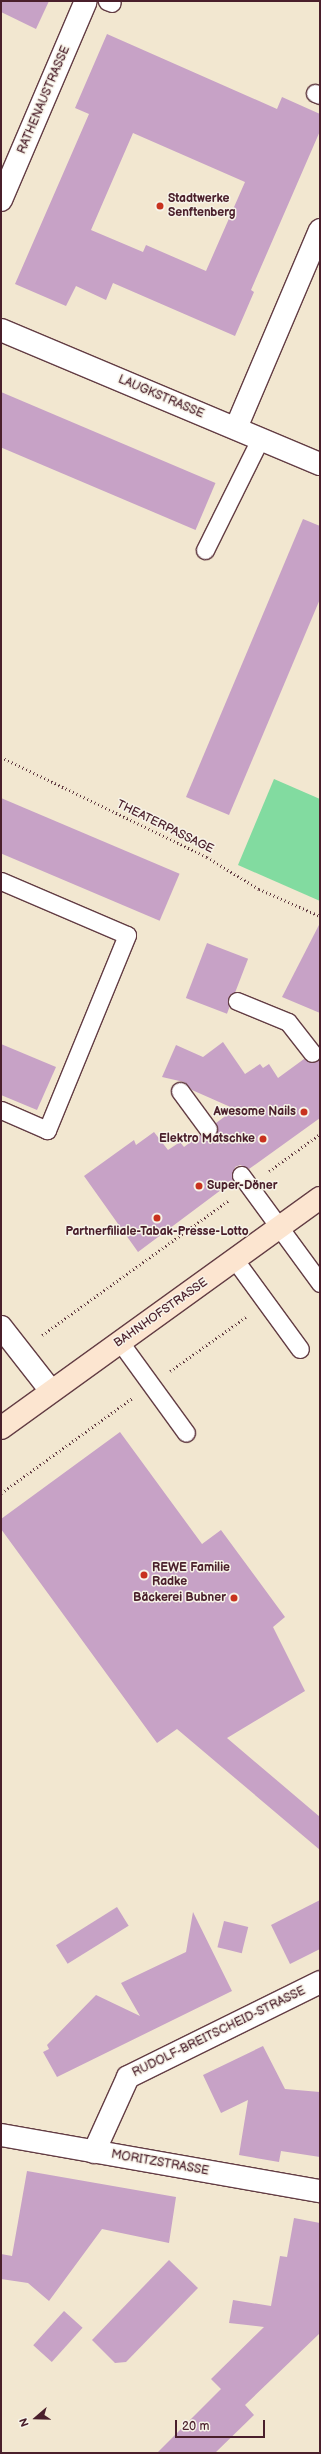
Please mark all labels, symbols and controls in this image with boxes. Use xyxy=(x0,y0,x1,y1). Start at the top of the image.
street label: RATHENAUSTRASSE xyxy=(15,44,73,156)
place label: Stadtwerke Senftenberg xyxy=(168,192,236,220)
marker: Stadtwerke Senftenberg xyxy=(155,201,165,211)
street label: LAUGKSTRASSE xyxy=(116,372,206,422)
street label: THEATERPASSAGE xyxy=(114,797,216,857)
place label: Awesome Nails xyxy=(213,1105,296,1119)
marker: Awesome Nails xyxy=(299,1107,309,1117)
place label: Elektro Matschke xyxy=(159,1132,255,1146)
marker: Elektro Matschke xyxy=(258,1134,268,1144)
place label: Super-Döner xyxy=(207,1179,277,1193)
marker: Super-Döner xyxy=(194,1181,204,1191)
marker: Partnerfiliale-Tabak-Presse-Lotto xyxy=(152,1213,162,1223)
place label: Partnerfiliale-Tabak-Presse-Lotto xyxy=(66,1225,248,1239)
street label: BAHNHOFSTRASSE xyxy=(111,1275,211,1351)
place label: REWE Familie Radke xyxy=(152,1561,230,1589)
marker: REWE Familie Radke xyxy=(139,1570,149,1580)
place label: Bäckerei Bubner xyxy=(133,1591,226,1605)
marker: Bäckerei Bubner xyxy=(229,1593,239,1603)
street label: RUDOLF-BREITSCHEID-STRASSE xyxy=(130,1984,308,2080)
street label: MORITZSTRASSE xyxy=(110,2147,210,2179)
north arrow xyxy=(16,2398,56,2438)
scale bar xyxy=(177,2412,267,2438)
text: N xyxy=(17,2416,32,2428)
text: 20 m xyxy=(182,2419,209,2434)

